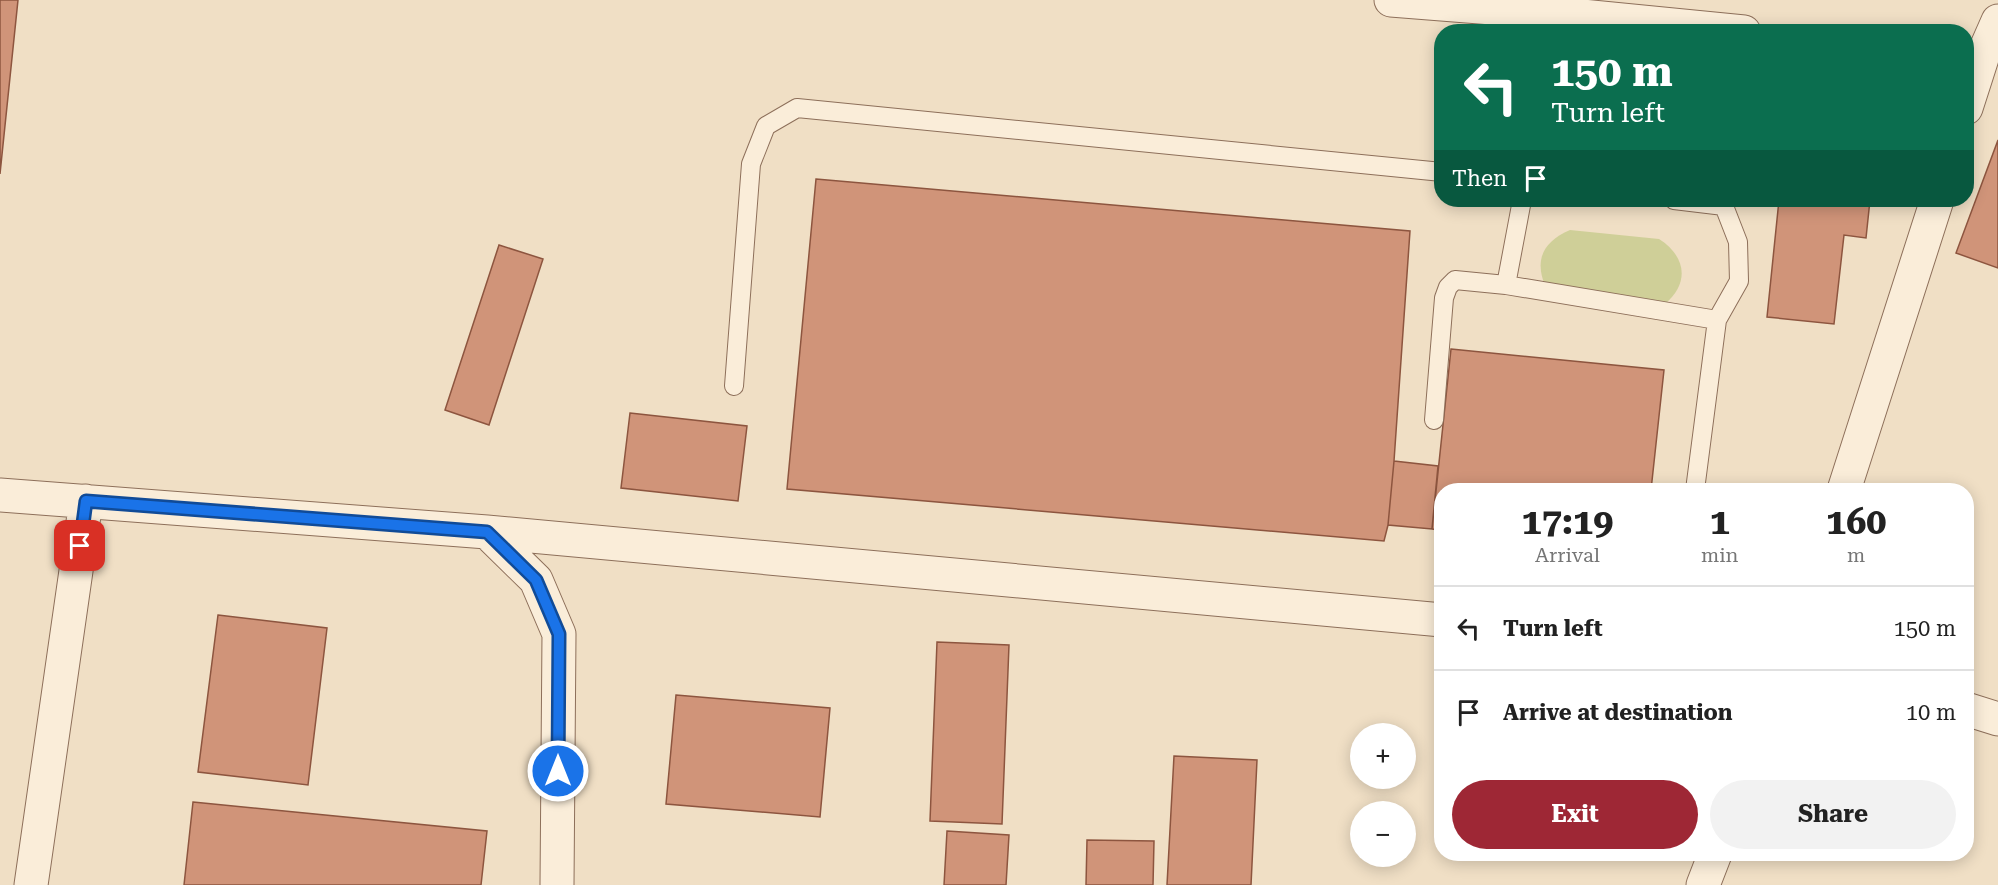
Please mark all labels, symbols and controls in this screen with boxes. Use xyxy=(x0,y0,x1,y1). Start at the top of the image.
text: 150 m xyxy=(1551,47,1673,96)
icon: left xyxy=(1452,48,1530,126)
text: Turn left xyxy=(1551,97,1665,129)
icon: arrive xyxy=(1519,162,1552,195)
text: Then xyxy=(1452,166,1507,191)
text: 17:19 xyxy=(1522,501,1613,543)
text: 1 xyxy=(1710,501,1730,543)
text: 160 xyxy=(1826,501,1886,543)
pin xyxy=(54,520,105,571)
icon: arrive xyxy=(63,529,96,562)
text: Arrival xyxy=(1535,543,1600,567)
text: min xyxy=(1701,543,1738,567)
text: m xyxy=(1847,543,1865,567)
icon: left xyxy=(1452,612,1485,645)
text: Turn left xyxy=(1503,616,1603,641)
text: 150 m xyxy=(1893,616,1956,641)
icon: arrive xyxy=(1452,696,1485,729)
text: Arrive at destination xyxy=(1503,700,1732,725)
text: 10 m xyxy=(1906,700,1956,725)
map controls xyxy=(1350,723,1416,867)
button: + xyxy=(1350,723,1416,789)
position arrow xyxy=(526,739,590,803)
button: Exit xyxy=(1452,780,1698,849)
button: Share xyxy=(1710,780,1956,849)
button: − xyxy=(1350,801,1416,867)

